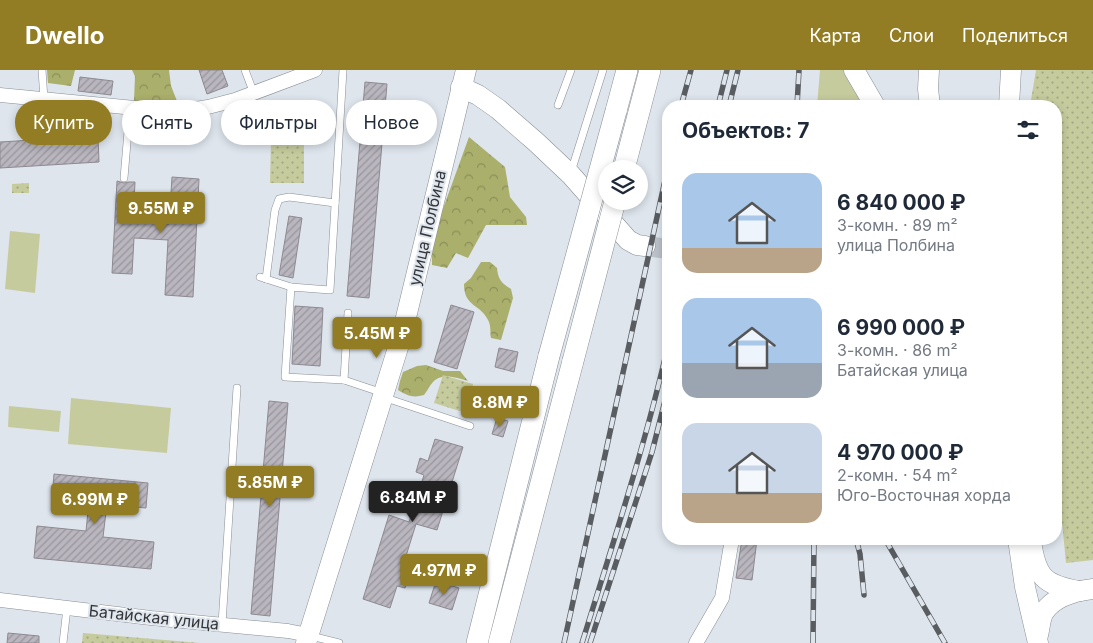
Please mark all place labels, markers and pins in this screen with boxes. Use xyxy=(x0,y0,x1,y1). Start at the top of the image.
pin: 9.55M ₽ xyxy=(115,191,207,234)
pin: 5.45M ₽ xyxy=(331,316,423,359)
pin: 8.8M ₽ xyxy=(459,386,541,428)
pin: 5.85M ₽ xyxy=(224,466,316,508)
pin: 6.84M ₽ xyxy=(367,480,459,523)
pin: 6.99M ₽ xyxy=(49,482,141,525)
pin: 4.97M ₽ xyxy=(398,554,490,596)

